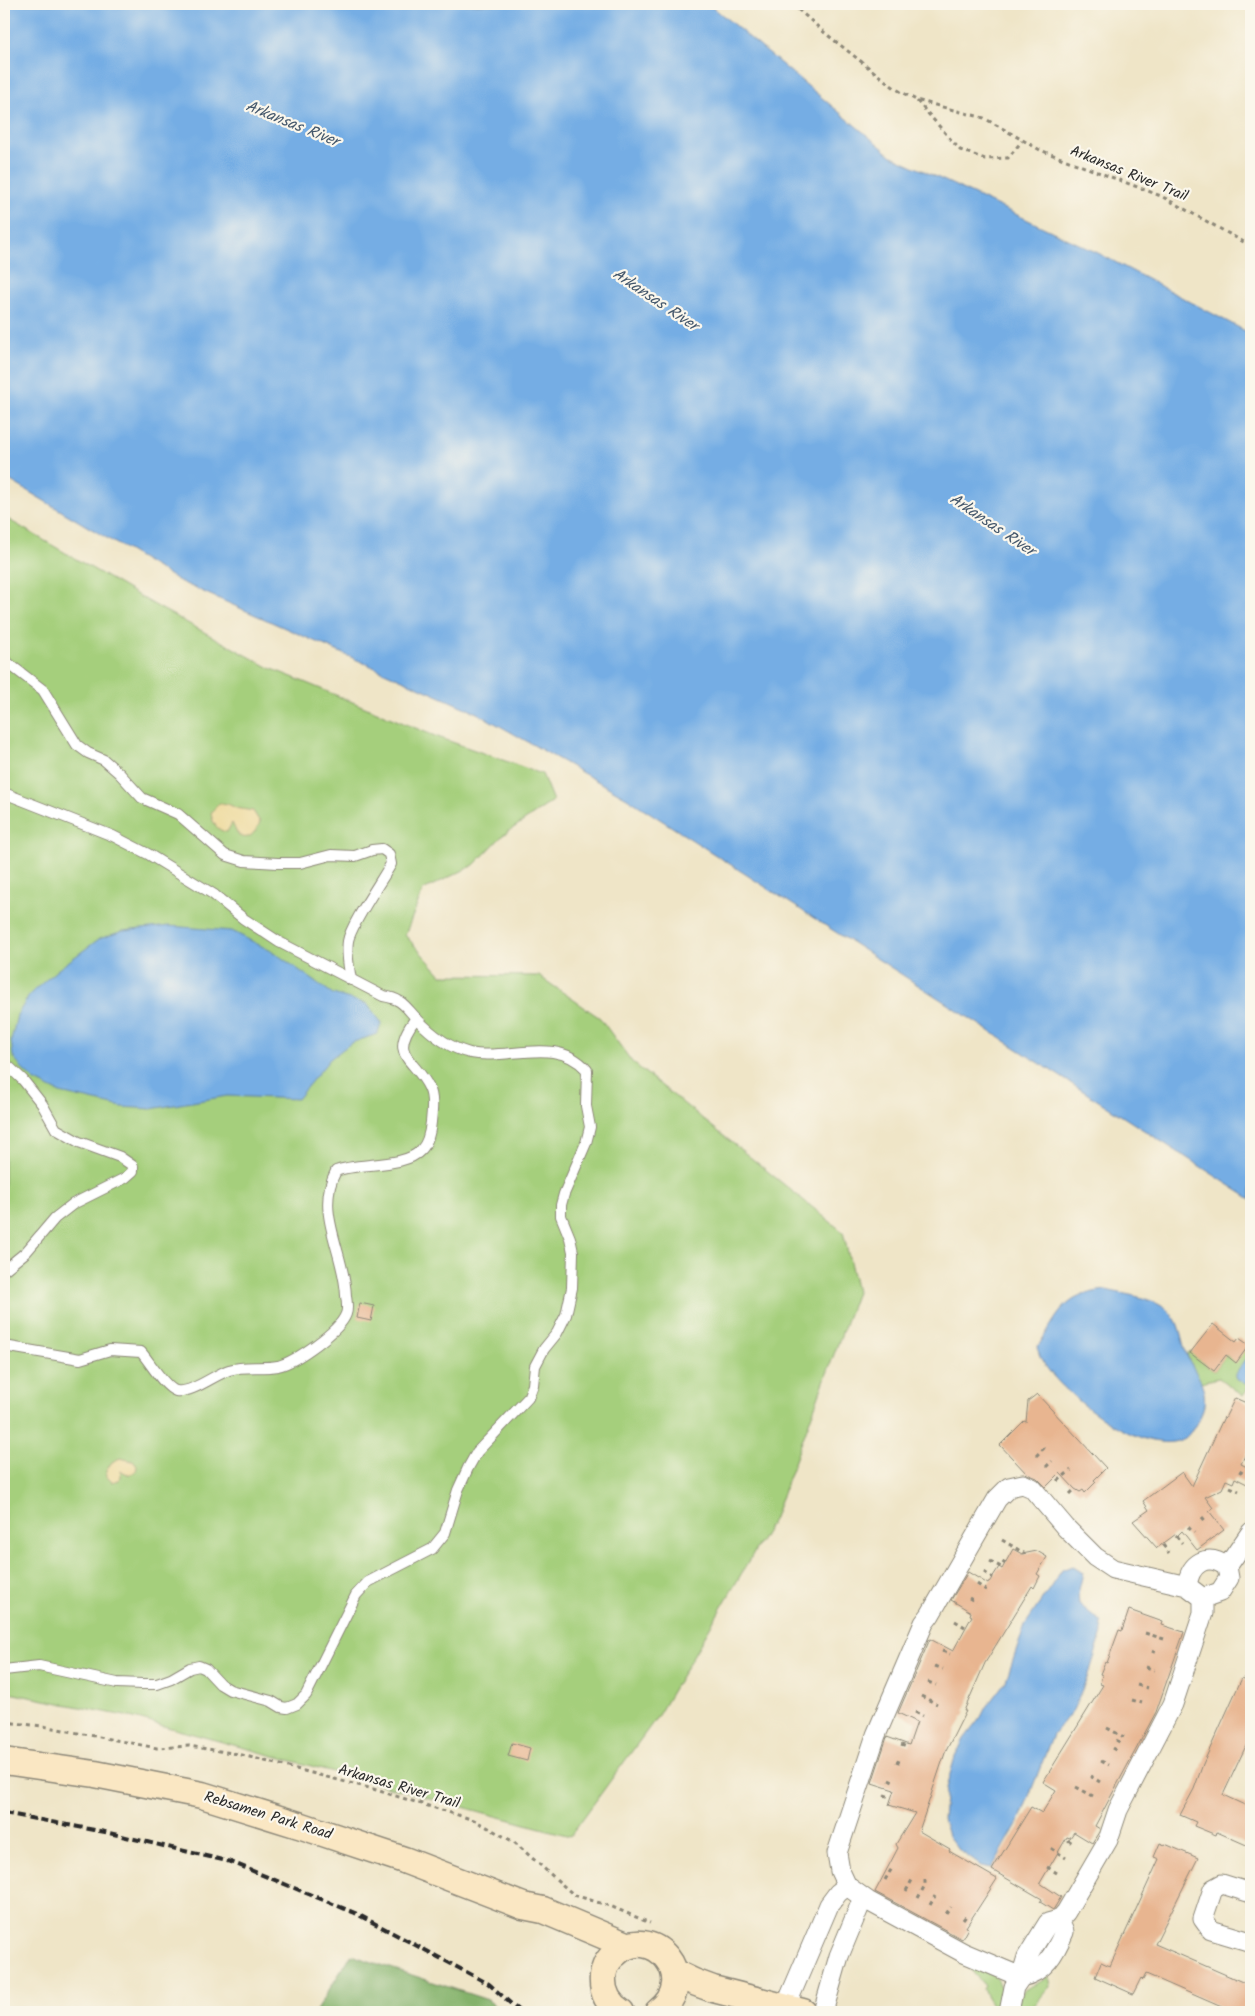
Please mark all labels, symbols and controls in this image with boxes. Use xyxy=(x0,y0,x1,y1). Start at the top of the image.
water label: Arkansas River xyxy=(242,94,346,155)
street label: Arkansas River Trail xyxy=(1066,139,1192,209)
water label: Arkansas River xyxy=(607,262,706,340)
water label: Arkansas River xyxy=(944,487,1043,565)
street label: Arkansas River Trail xyxy=(335,1758,463,1816)
street label: Rebsamen Park Road xyxy=(201,1785,335,1847)

